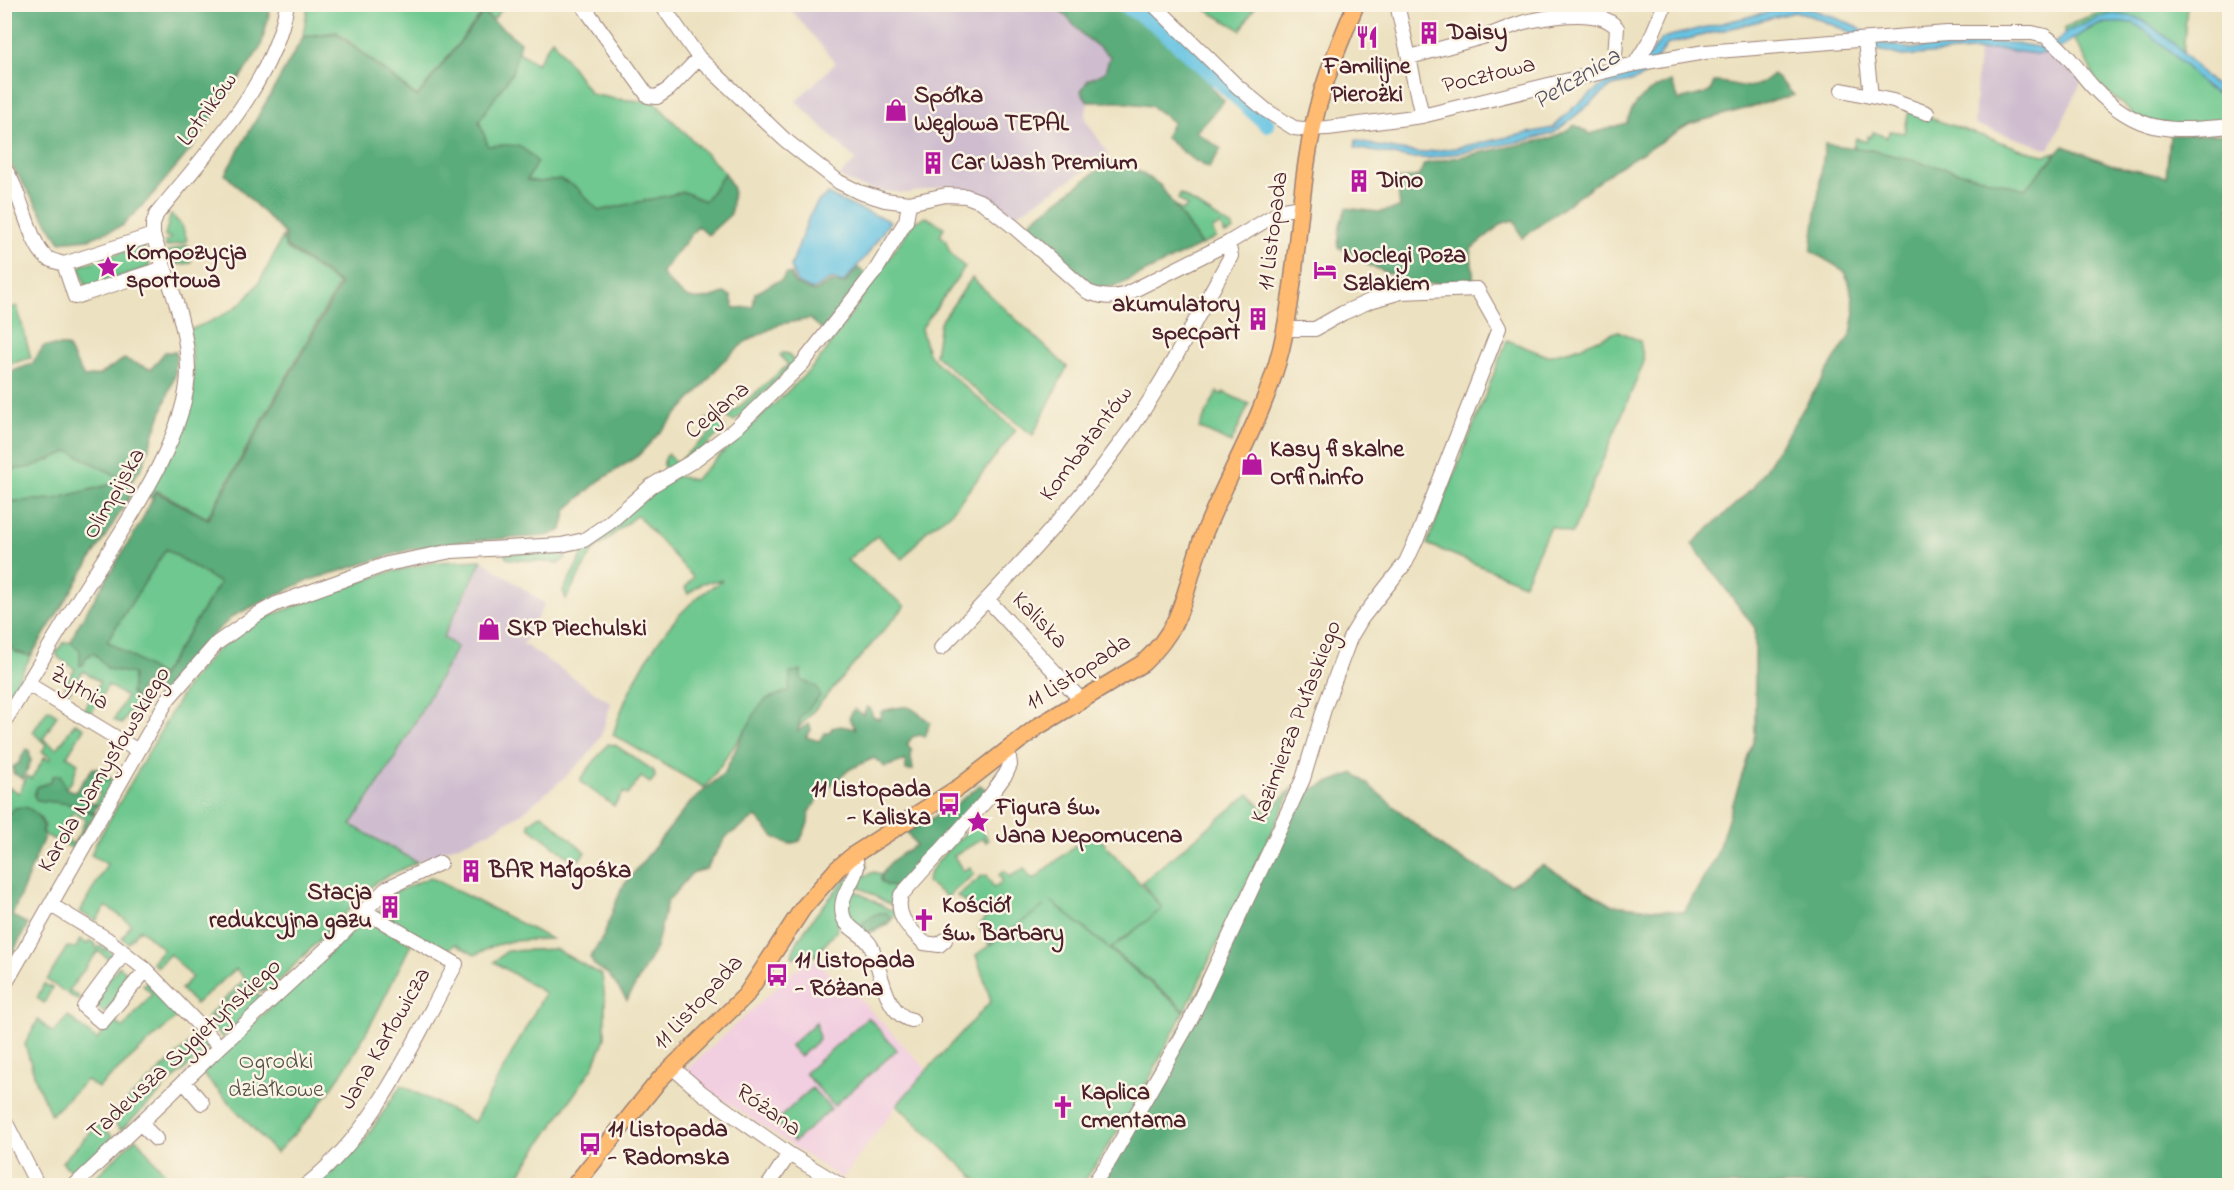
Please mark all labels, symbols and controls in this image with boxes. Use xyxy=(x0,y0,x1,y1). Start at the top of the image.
place label: Daisy xyxy=(1446,16,1507,52)
building icon: Daisy xyxy=(1416,20,1442,46)
restaurant icon: Familijne Pierożki xyxy=(1354,24,1380,50)
water label: Pełcznica xyxy=(1526,38,1629,121)
street label: Pocztowa xyxy=(1439,48,1539,104)
place label: Familijne Pierożki xyxy=(1322,50,1412,113)
street label: Lotników xyxy=(169,66,247,154)
place label: Spółka Węglowa TEPAL xyxy=(914,79,1070,143)
shop icon: Spółka Węglowa TEPAL xyxy=(883,97,909,123)
place label: Car Wash Premium xyxy=(951,146,1138,181)
building icon: Car Wash Premium xyxy=(920,150,946,176)
place label: Dino xyxy=(1376,164,1423,199)
building icon: Dino xyxy=(1346,168,1372,194)
street label: 11 Listopada xyxy=(1249,169,1299,293)
place label: Kompozycja sportowa xyxy=(126,236,247,299)
place label: Noclegi Poza Szlakiem xyxy=(1343,239,1466,302)
place icon: Kompozycja sportowa xyxy=(95,254,121,280)
hotel icon: Noclegi Poza Szlakiem xyxy=(1312,257,1338,283)
place label: akumulatory specpart xyxy=(1112,288,1241,351)
building icon: akumulatory specpart xyxy=(1245,306,1271,332)
street label: Ceglana xyxy=(678,373,758,449)
street label: Kombatantów xyxy=(1032,379,1142,509)
place label: Kasy fiskalne Orfin.info xyxy=(1270,433,1405,496)
street label: Olimpijska xyxy=(75,442,155,546)
shop icon: Kasy fiskalne Orfin.info xyxy=(1239,451,1265,477)
street label: Kaliska xyxy=(1003,584,1075,658)
place label: SKP Piechulski xyxy=(507,612,647,647)
street label: Kazimierza Pułaskiego xyxy=(1242,615,1352,829)
shop icon: SKP Piechulski xyxy=(476,616,502,642)
street label: 11 Listopada xyxy=(1019,626,1139,720)
street label: Żytnia xyxy=(42,657,116,721)
street label: Karola Namysłowskiego xyxy=(30,660,181,880)
place label: 11 Listopada - Kaliska xyxy=(811,773,931,836)
bus stop icon: 11 Listopada - Kaliska xyxy=(936,791,962,817)
place label: Figura św. Jana Nepomucena xyxy=(995,791,1182,854)
place icon: Figura św. Jana Nepomucena xyxy=(965,809,991,835)
place label: BAR Małgośka xyxy=(488,854,631,890)
building icon: BAR Małgośka xyxy=(458,858,484,884)
place label: Stacja redukcyjna gazu xyxy=(209,876,372,940)
place label: Kościół św. Barbary xyxy=(942,889,1064,953)
building icon: Stacja redukcyjna gazu xyxy=(377,894,403,920)
church icon: Kościół św. Barbary xyxy=(911,907,937,933)
place label: 11 Listopada - Różana xyxy=(794,944,915,1007)
street label: 11 Listopada xyxy=(645,947,753,1059)
street label: Tadeusza Sygietyńskiego xyxy=(80,950,291,1150)
street label: Jana Karłowicza xyxy=(331,961,441,1117)
bus stop icon: 11 Listopada - Różana xyxy=(764,962,790,988)
park label: Ogrodki działkowe xyxy=(228,1045,324,1108)
street label: Różana xyxy=(728,1076,808,1146)
place label: Kaplica cmentarna xyxy=(1081,1076,1186,1139)
church icon: Kaplica cmentarna xyxy=(1050,1094,1076,1120)
place label: 11 Listopada - Radomska xyxy=(607,1113,730,1176)
bus stop icon: 11 Listopada - Radomska xyxy=(577,1131,603,1157)

